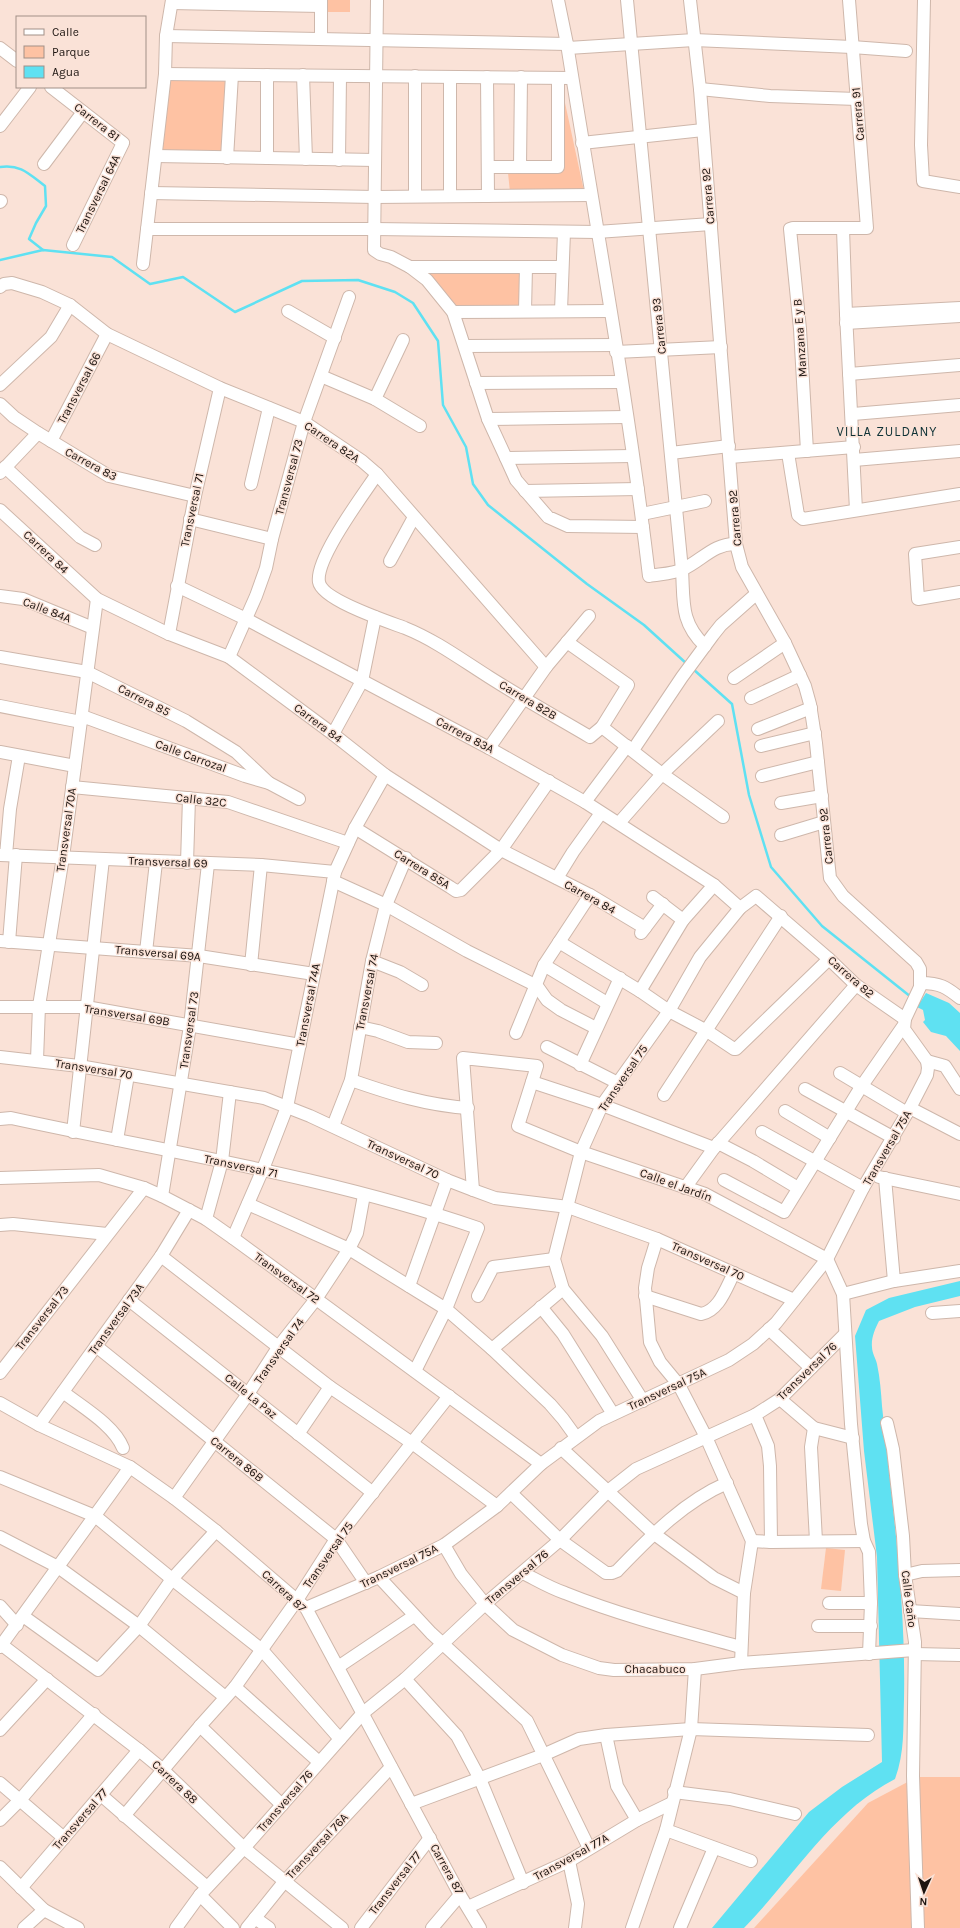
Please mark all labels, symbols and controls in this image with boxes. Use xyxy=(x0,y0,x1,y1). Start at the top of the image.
legend xyxy=(16,16,146,88)
text: Calle xyxy=(52,25,79,39)
text: Parque xyxy=(52,45,90,59)
text: Agua xyxy=(52,65,80,79)
street label: Carrera 91 xyxy=(849,87,867,141)
street label: Carrera 81 xyxy=(71,100,123,144)
street label: Transversal 64A xyxy=(73,152,123,236)
street label: Carrera 92 xyxy=(699,167,717,225)
street label: Carrera 93 xyxy=(649,297,669,355)
street label: Manzana E y B xyxy=(790,298,810,378)
street label: Transversal 66 xyxy=(54,350,104,426)
street label: Carrera 82A xyxy=(302,418,362,466)
district label: VILLA ZULDANY xyxy=(837,424,938,439)
street label: Transversal 73 xyxy=(272,438,306,516)
street label: Carrera 83 xyxy=(63,444,119,484)
street label: Transversal 71 xyxy=(177,472,207,548)
street label: Carrera 92 xyxy=(726,489,744,547)
street label: Carrera 84 xyxy=(21,528,72,577)
street label: Calle 84A xyxy=(21,594,73,626)
street label: Carrera 82B xyxy=(497,677,559,723)
street label: Carrera 85 xyxy=(116,681,173,719)
street label: Carrera 84 xyxy=(291,700,345,746)
street label: Carrera 83A xyxy=(433,714,497,756)
street label: Calle Carrozal xyxy=(154,737,228,775)
street label: Transversal 70A xyxy=(53,787,79,873)
street label: Calle 32C xyxy=(175,790,227,810)
street label: Carrera 92 xyxy=(816,807,836,865)
street label: Carrera 85A xyxy=(391,846,453,892)
street label: Transversal 69 xyxy=(128,854,208,870)
street label: Carrera 84 xyxy=(562,877,618,917)
street label: Transversal 69A xyxy=(115,942,202,964)
street label: Transversal 74 xyxy=(353,952,381,1031)
street label: Carrera 82 xyxy=(825,953,877,1001)
street label: Transversal 74A xyxy=(293,962,323,1048)
street label: Transversal 73 xyxy=(177,990,201,1070)
street label: Transversal 69B xyxy=(83,1001,171,1029)
street label: Transversal 75 xyxy=(595,1042,651,1114)
street label: Transversal 70 xyxy=(54,1056,134,1082)
street label: Transversal 75A xyxy=(860,1108,914,1188)
street label: Transversal 70 xyxy=(365,1136,441,1182)
street label: Transversal 71 xyxy=(203,1151,279,1181)
street label: Calle el Jardín xyxy=(638,1165,714,1205)
street label: Transversal 70 xyxy=(670,1239,746,1283)
street label: Transversal 72 xyxy=(251,1249,323,1307)
street label: Transversal 73A xyxy=(85,1280,147,1357)
street label: Transversal 73 xyxy=(12,1283,72,1353)
street label: Transversal 74 xyxy=(251,1315,307,1387)
street label: Transversal 76 xyxy=(774,1339,840,1403)
street label: Transversal 75A xyxy=(626,1365,708,1413)
street label: Calle La Paz xyxy=(222,1371,280,1422)
street label: Carrera 86B xyxy=(208,1433,266,1485)
street label: Transversal 75 xyxy=(300,1519,356,1591)
street label: Transversal 75A xyxy=(358,1541,440,1591)
street label: Transversal 76 xyxy=(483,1547,551,1607)
street label: Carrera 87 xyxy=(259,1567,309,1615)
street label: Calle Caño xyxy=(899,1570,919,1628)
street label: Chacabuco xyxy=(624,1662,686,1676)
street label: Carrera 88 xyxy=(149,1757,201,1807)
street label: Transversal 76 xyxy=(254,1767,316,1835)
street label: Transversal 77 xyxy=(50,1785,111,1852)
street label: Transversal 76A xyxy=(283,1810,351,1882)
street label: Transversal 77A xyxy=(531,1831,611,1883)
street label: Carrera 87 xyxy=(427,1841,467,1897)
street label: Transversal 77 xyxy=(366,1848,424,1917)
north arrow xyxy=(904,1872,944,1912)
text: N xyxy=(919,1895,928,1908)

